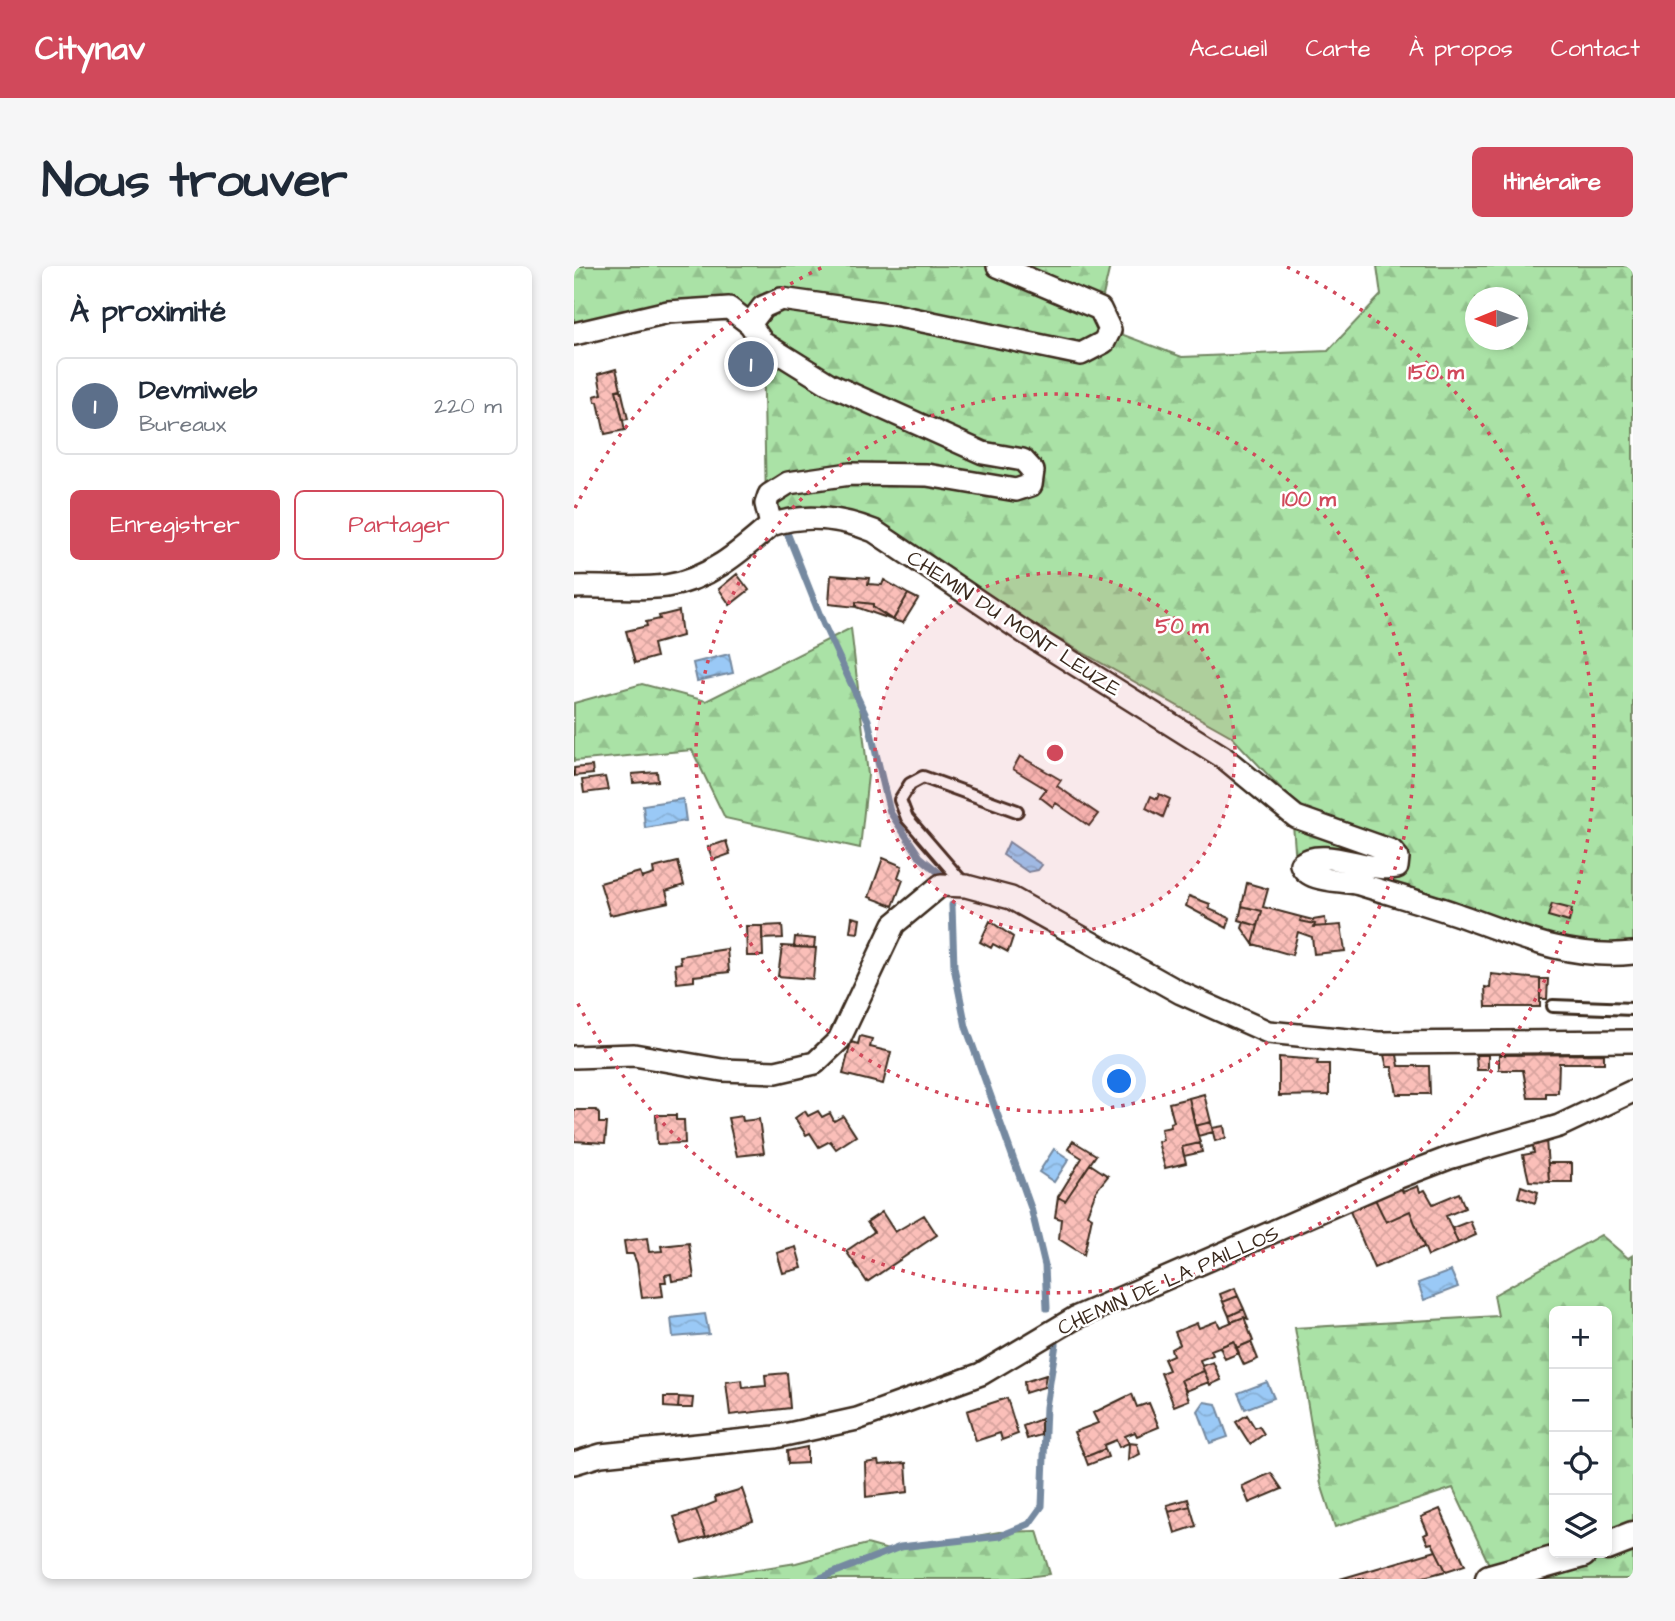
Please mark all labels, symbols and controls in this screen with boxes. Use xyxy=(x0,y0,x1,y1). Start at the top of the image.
text: Citynav xyxy=(35,26,145,72)
text: Accueil xyxy=(1189,32,1268,66)
text: Carte xyxy=(1306,32,1371,66)
text: À propos xyxy=(1409,32,1513,66)
text: Contact xyxy=(1551,32,1640,66)
button: Itinéraire xyxy=(1472,147,1633,217)
text: Nous trouver xyxy=(42,148,348,216)
north arrow xyxy=(1465,287,1528,350)
text: À proximité xyxy=(70,291,226,333)
pin: 1 xyxy=(728,338,774,390)
text: 150 m xyxy=(1408,358,1464,387)
text: Devmiweb xyxy=(139,372,257,408)
text: 1 xyxy=(94,390,96,422)
text: 220 m xyxy=(434,390,502,422)
text: Bureaux xyxy=(139,408,226,440)
text: 100 m xyxy=(1282,485,1337,514)
button: Enregistrer xyxy=(70,490,280,560)
button: Partager xyxy=(294,490,504,560)
street label: CHEMIN DU MONT LEUZE xyxy=(901,543,1127,704)
text: 50 m xyxy=(1156,612,1209,641)
centre of rings xyxy=(1043,741,1067,765)
your location xyxy=(1102,1064,1136,1098)
street label: CHEMIN DE LA PAILLOS xyxy=(1053,1218,1284,1342)
map controls xyxy=(1549,1306,1612,1558)
button: + xyxy=(1549,1306,1612,1369)
button: − xyxy=(1549,1369,1612,1432)
button: locate xyxy=(1549,1432,1612,1495)
button: layers xyxy=(1549,1495,1612,1558)

